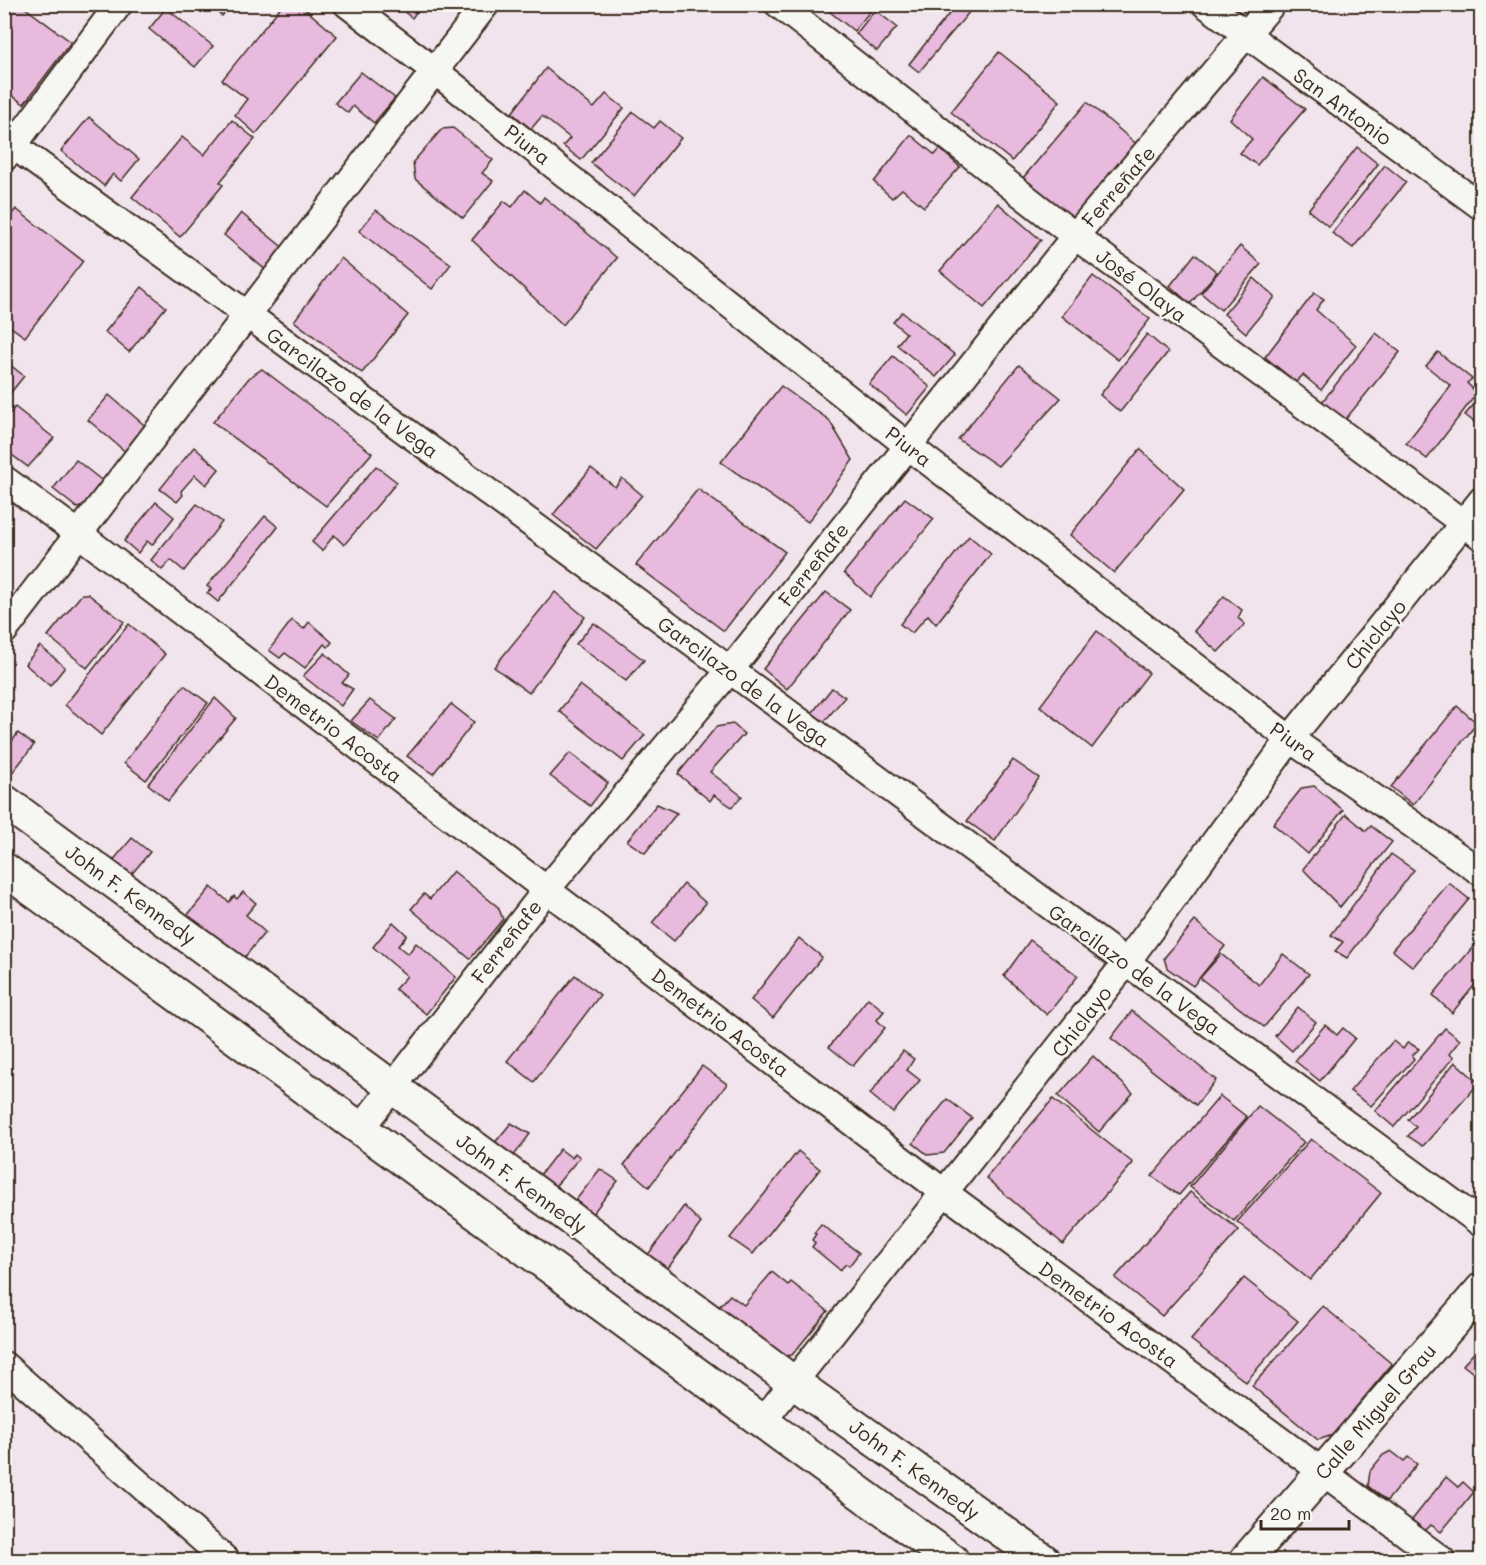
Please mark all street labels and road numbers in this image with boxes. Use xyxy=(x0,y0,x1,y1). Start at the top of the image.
street label: San Antonio xyxy=(1288,61,1398,151)
street label: Piura xyxy=(500,118,556,170)
street label: Ferreñafe xyxy=(1075,140,1161,232)
street label: José Olaya xyxy=(1091,242,1193,328)
street label: Garcilazo de la Vega xyxy=(262,321,444,463)
street label: Piura xyxy=(881,420,937,472)
street label: Ferreñafe xyxy=(772,517,854,611)
street label: Chiclayo xyxy=(1339,593,1411,675)
street label: Garcilazo de la Vega xyxy=(653,610,835,752)
street label: Demetrio Acosta xyxy=(260,668,408,788)
street label: Piura xyxy=(1265,715,1323,767)
street label: John F. Kennedy xyxy=(61,838,201,950)
street label: Ferreñafe xyxy=(465,894,547,988)
street label: Garcilazo de la Vega xyxy=(1044,898,1226,1040)
street label: Demetrio Acosta xyxy=(647,962,795,1082)
street label: Chiclayo xyxy=(1045,980,1117,1062)
street label: John F. Kennedy xyxy=(452,1127,592,1239)
street label: Demetrio Acosta xyxy=(1034,1255,1184,1373)
street label: Calle Miguel Grau xyxy=(1309,1337,1441,1485)
street label: John F. Kennedy xyxy=(845,1413,985,1525)

